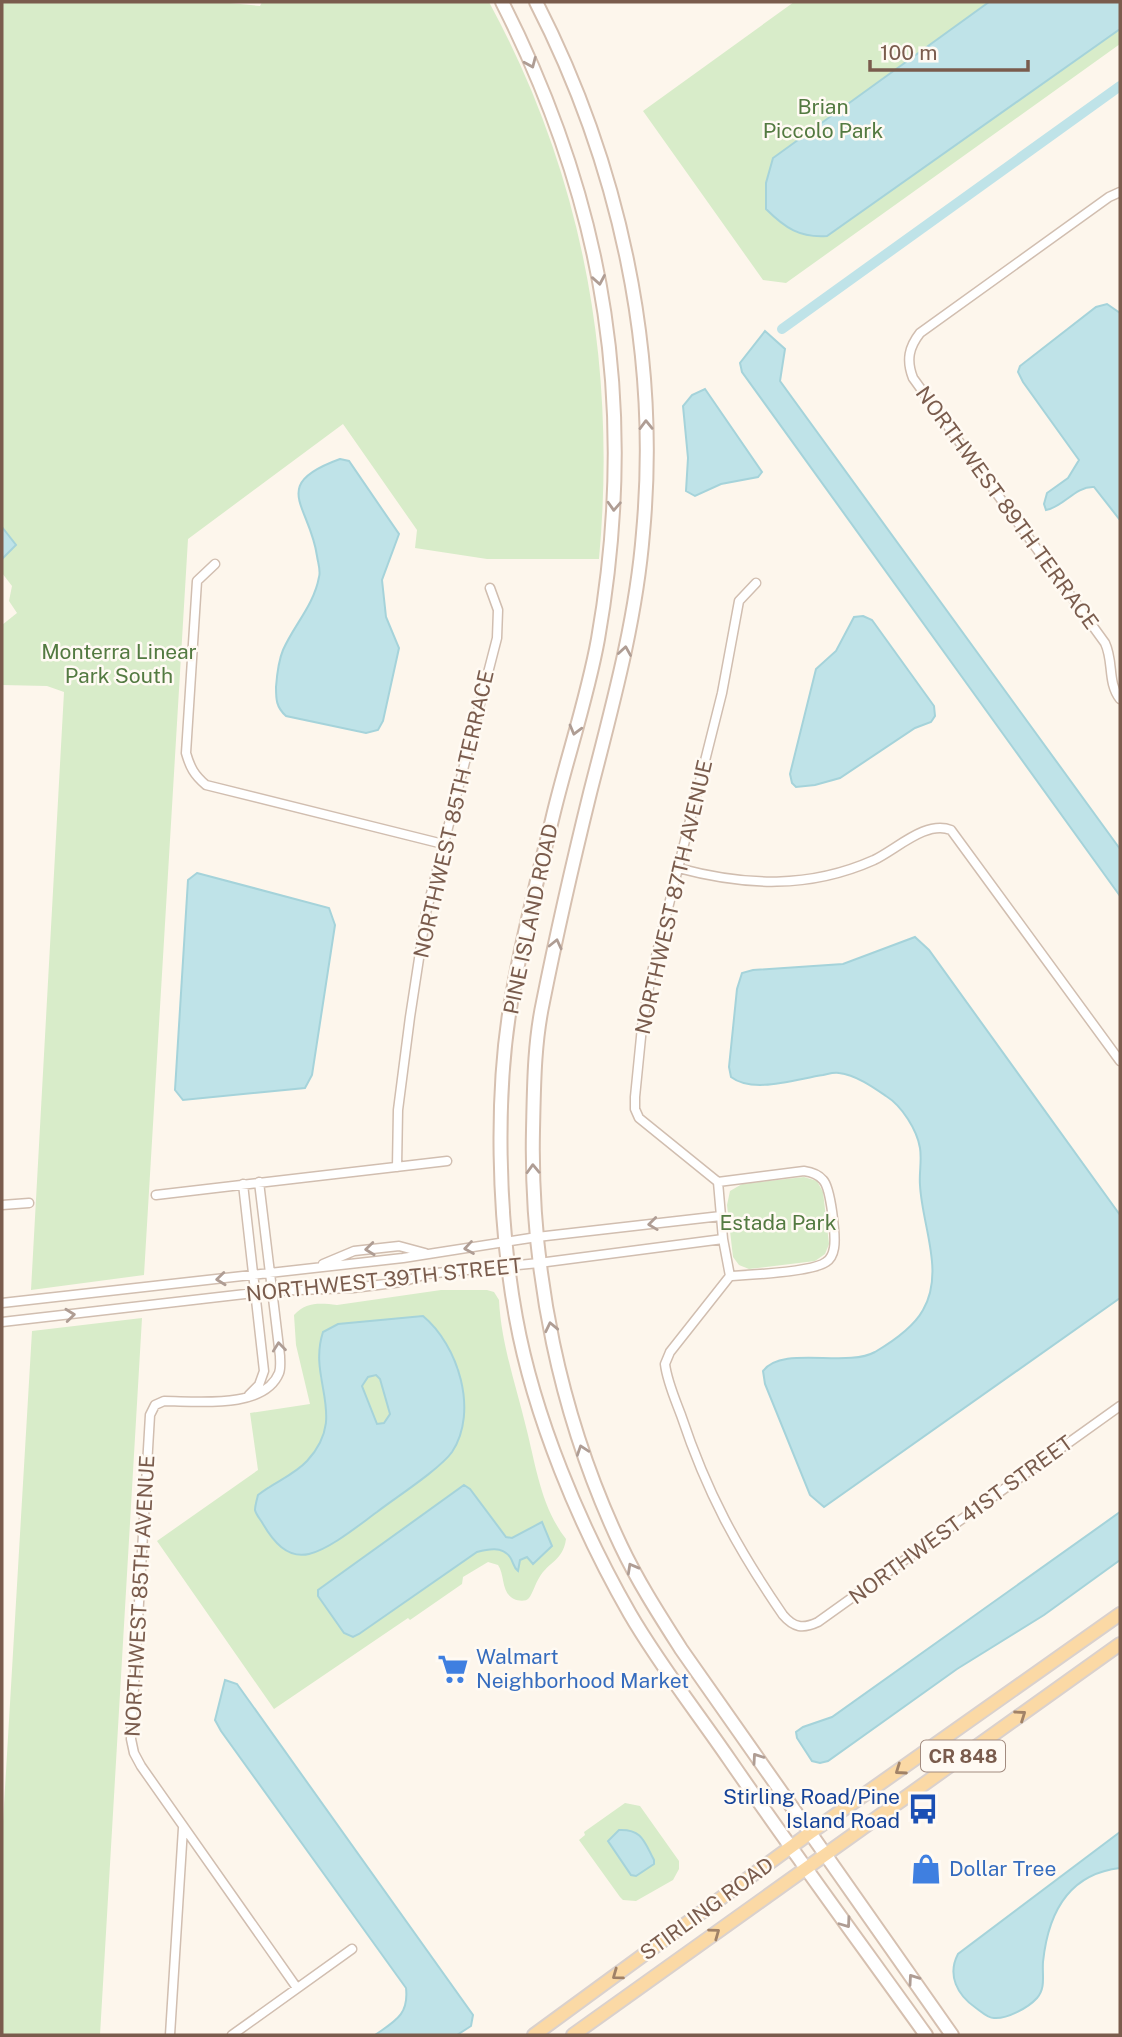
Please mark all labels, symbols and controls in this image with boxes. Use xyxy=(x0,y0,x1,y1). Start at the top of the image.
scale bar xyxy=(870,28,1028,72)
text: 100 m xyxy=(880,40,937,65)
one-way arrow xyxy=(523,56,537,69)
park label: Brian Piccolo Park xyxy=(763,94,883,143)
one-way arrow xyxy=(591,274,606,286)
street label: NORTHWEST 89TH TERRACE xyxy=(911,381,1104,634)
one-way arrow xyxy=(638,419,654,430)
one-way arrow xyxy=(607,501,622,512)
park label: Monterra Linear Park South xyxy=(41,639,197,688)
one-way arrow xyxy=(617,645,632,657)
street label: NORTHWEST 85TH TERRACE xyxy=(408,668,499,960)
one-way arrow xyxy=(569,724,583,736)
street label: NORTHWEST 87TH AVENUE xyxy=(630,757,717,1037)
street label: PINE ISLAND ROAD xyxy=(498,821,563,1016)
one-way arrow xyxy=(547,938,562,950)
one-way arrow xyxy=(525,1164,541,1174)
park label: Estada Park xyxy=(720,1210,837,1235)
one-way arrow xyxy=(647,1216,658,1231)
one-way arrow xyxy=(463,1240,475,1255)
one-way arrow xyxy=(364,1242,376,1257)
street label: NORTHWEST 39TH STREET xyxy=(245,1253,523,1306)
one-way arrow xyxy=(215,1271,227,1286)
one-way arrow xyxy=(64,1307,75,1322)
one-way arrow xyxy=(544,1321,559,1333)
one-way arrow xyxy=(271,1341,286,1353)
street label: NORTHWEST 41ST STREET xyxy=(844,1430,1078,1609)
one-way arrow xyxy=(576,1444,590,1456)
street label: NORTHWEST 85TH AVENUE xyxy=(120,1454,159,1738)
one-way arrow xyxy=(627,1562,641,1575)
place label: Walmart Neighborhood Market xyxy=(476,1644,689,1693)
supermarket icon: Walmart Neighborhood Market xyxy=(436,1652,470,1686)
one-way arrow xyxy=(1013,1710,1026,1723)
road number: CR 848 xyxy=(921,1740,1005,1772)
one-way arrow xyxy=(753,1753,765,1766)
one-way arrow xyxy=(895,1762,908,1774)
place label: Stirling Road/Pine Island Road xyxy=(723,1784,900,1833)
bus stop icon: Stirling Road/Pine Island Road xyxy=(906,1792,940,1826)
street label: STIRLING ROAD xyxy=(635,1852,778,1965)
shop icon: Dollar Tree xyxy=(909,1852,943,1886)
place label: Dollar Tree xyxy=(949,1856,1056,1881)
one-way arrow xyxy=(837,1915,850,1928)
one-way arrow xyxy=(707,1929,720,1941)
one-way arrow xyxy=(612,1966,625,1979)
one-way arrow xyxy=(909,1974,921,1987)

